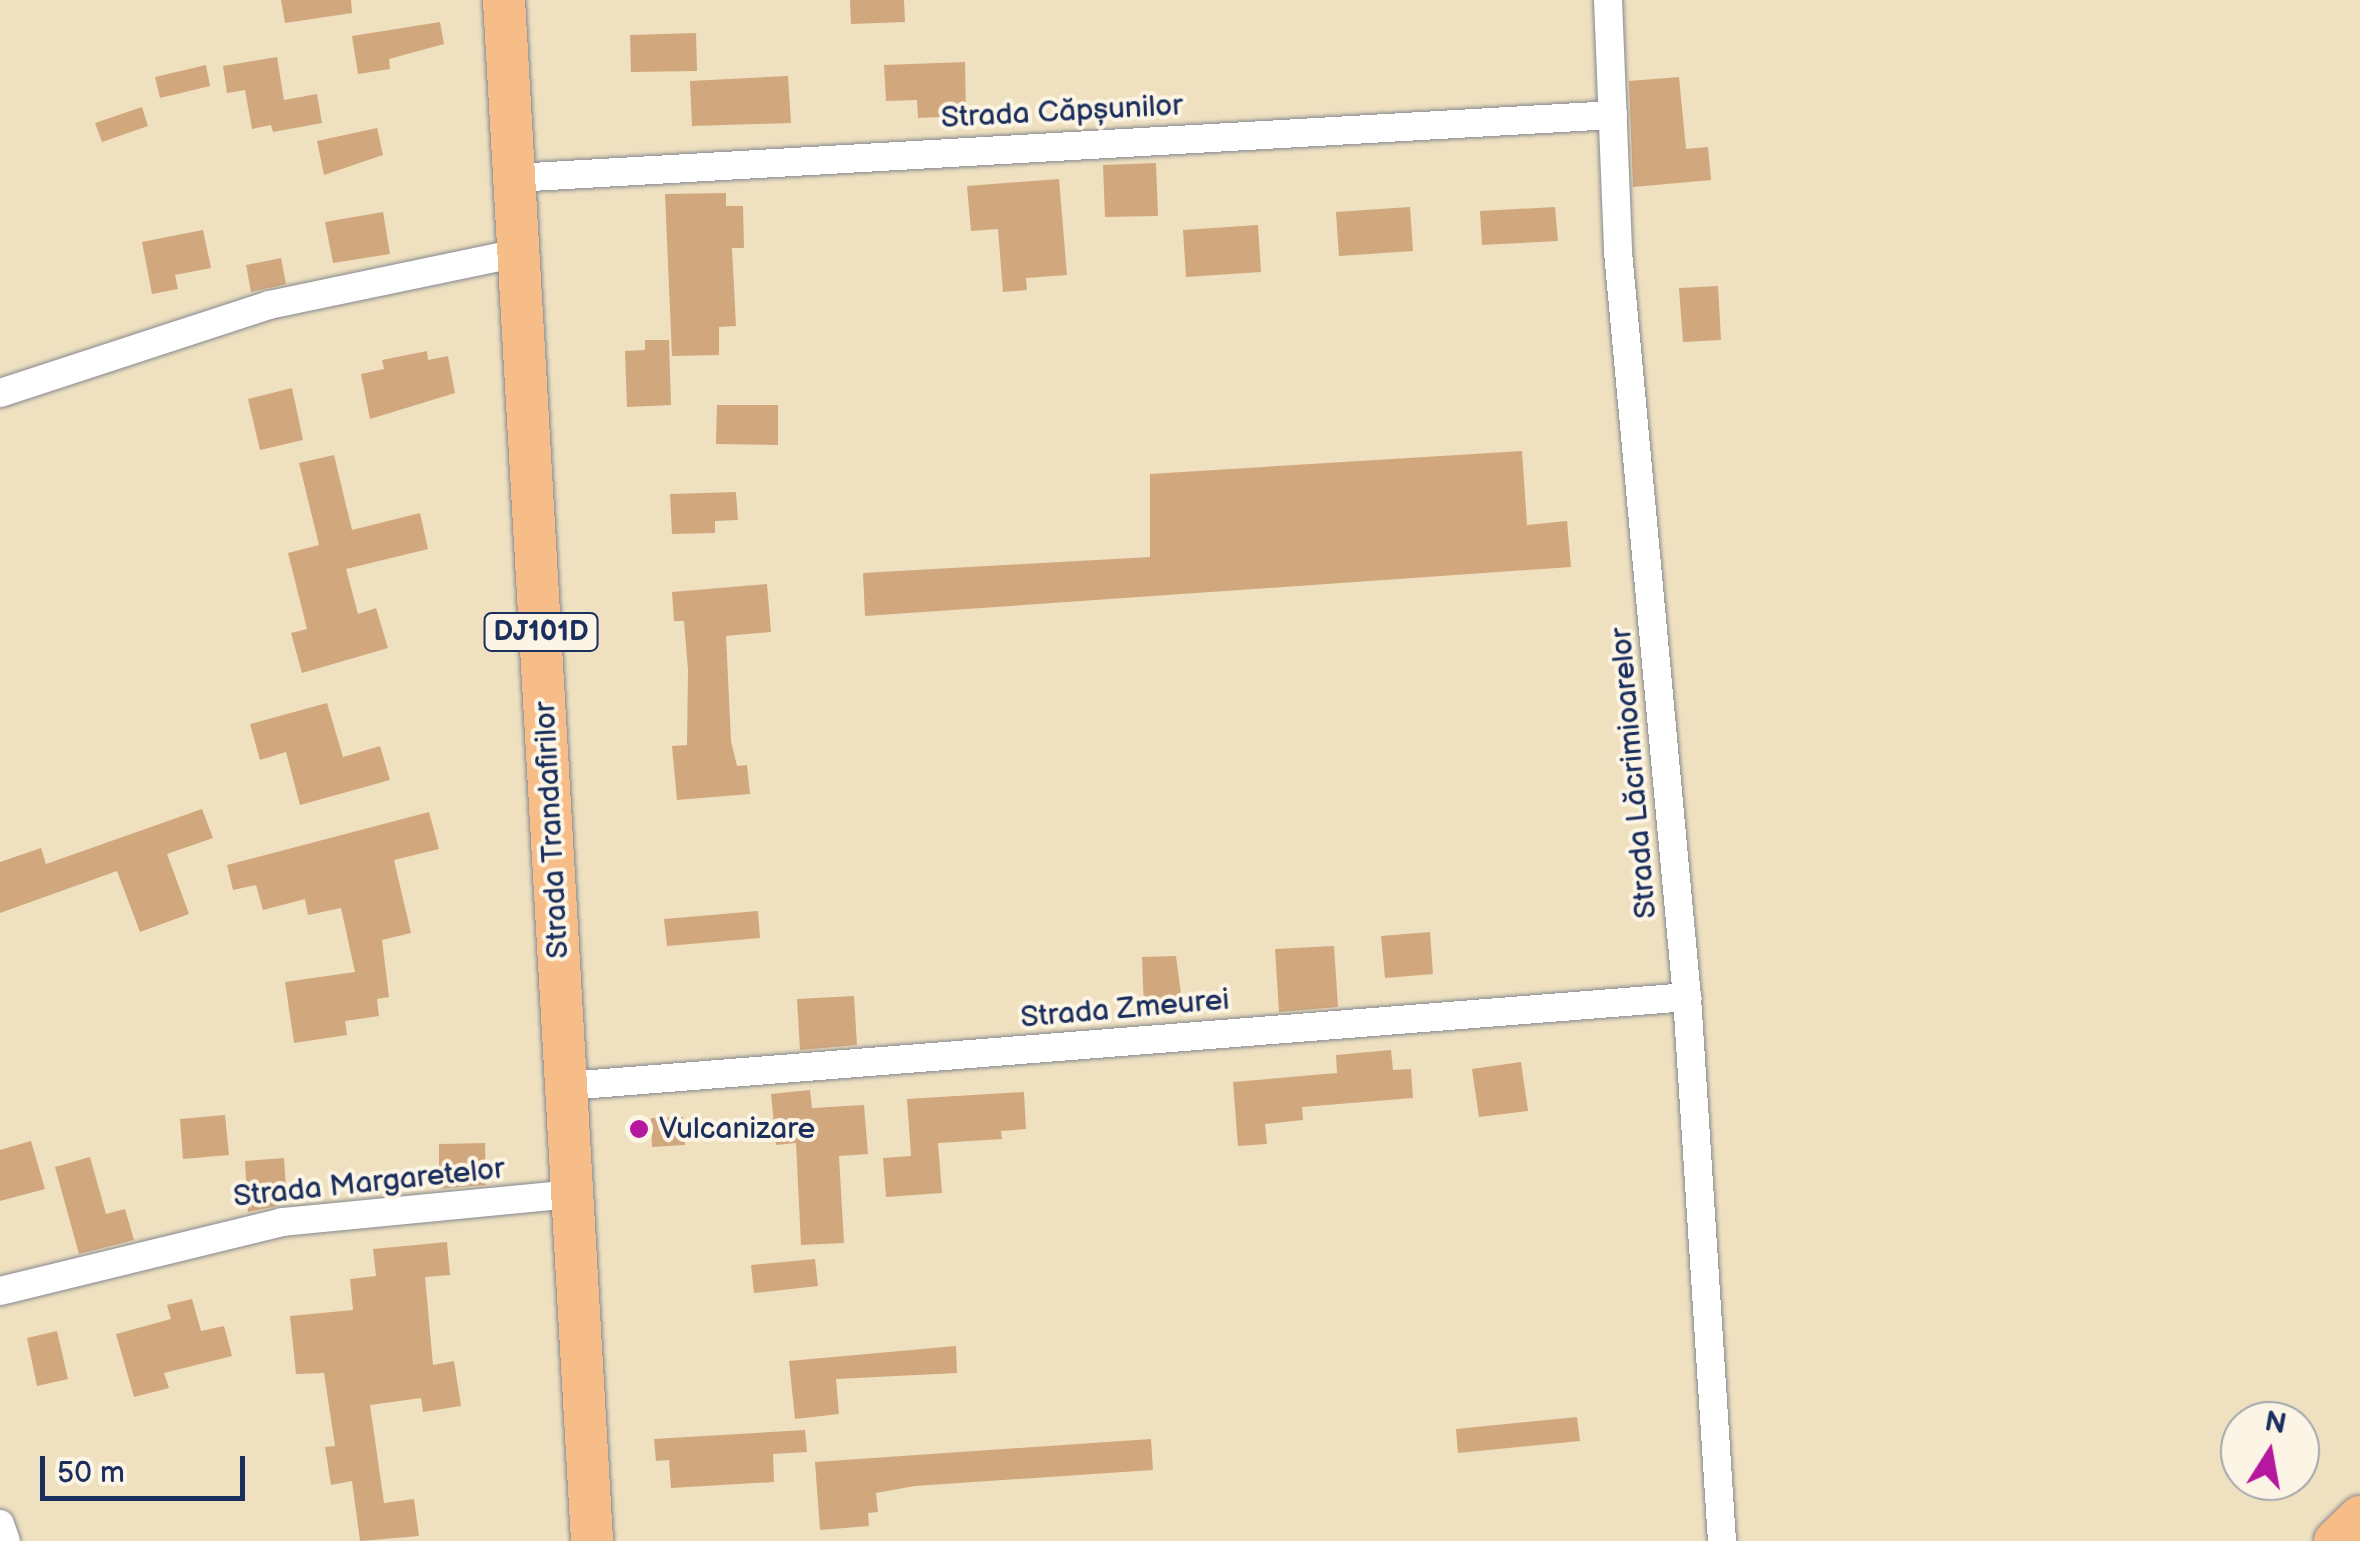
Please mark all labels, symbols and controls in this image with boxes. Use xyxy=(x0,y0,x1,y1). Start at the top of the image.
street label: Strada Căpșunilor xyxy=(940,88,1184,136)
road number: DJ101D xyxy=(484,609,598,655)
street label: Strada Lăcrimioarelor xyxy=(1603,626,1665,920)
street label: Strada Trandafirilor xyxy=(527,700,577,960)
street label: Strada Zmeurei xyxy=(1019,982,1231,1036)
place label: Vulcanizare xyxy=(659,1111,815,1147)
marker: Vulcanizare xyxy=(628,1118,650,1140)
street label: Strada Margaretelor xyxy=(231,1151,507,1215)
north arrow xyxy=(2220,1401,2320,1501)
text: N xyxy=(2262,1405,2289,1441)
scale bar xyxy=(45,1436,250,1498)
text: 50 m xyxy=(57,1455,125,1491)

